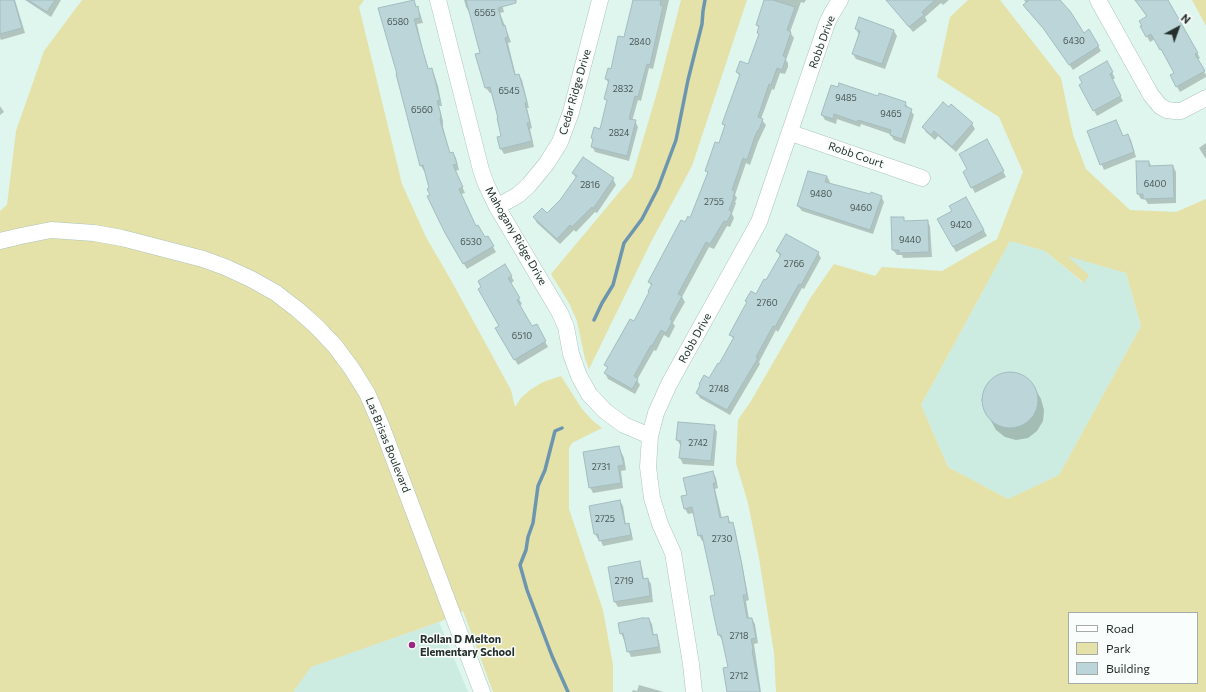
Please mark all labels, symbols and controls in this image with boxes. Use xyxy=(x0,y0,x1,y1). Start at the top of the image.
house number: 6565 xyxy=(474,8,496,18)
north arrow xyxy=(1158,8,1198,48)
text: N xyxy=(1179,11,1194,26)
street label: Robb Drive xyxy=(806,14,838,70)
house number: 6580 xyxy=(387,17,409,27)
house number: 6430 xyxy=(1063,36,1085,46)
house number: 2840 xyxy=(629,37,651,47)
street label: Cedar Ridge Drive xyxy=(556,47,594,137)
house number: 2832 xyxy=(613,84,633,94)
house number: 6545 xyxy=(498,86,520,96)
house number: 9485 xyxy=(835,93,857,103)
house number: 6560 xyxy=(411,105,433,115)
house number: 9465 xyxy=(880,109,902,119)
house number: 2824 xyxy=(609,128,629,138)
street label: Robb Court xyxy=(826,139,886,171)
house number: 6400 xyxy=(1144,179,1166,189)
house number: 2816 xyxy=(580,180,600,190)
street label: Mahogany Ridge Drive xyxy=(482,184,550,288)
house number: 9480 xyxy=(810,189,832,199)
house number: 2755 xyxy=(704,197,724,207)
house number: 9460 xyxy=(850,203,872,213)
house number: 9420 xyxy=(950,220,972,230)
house number: 9440 xyxy=(899,235,921,245)
house number: 6530 xyxy=(460,237,482,247)
house number: 2766 xyxy=(784,259,804,269)
house number: 2760 xyxy=(756,298,778,308)
street label: Robb Drive xyxy=(676,311,714,365)
house number: 6510 xyxy=(512,331,532,341)
house number: 2748 xyxy=(709,384,729,394)
street label: Las Brisas Boulevard xyxy=(363,395,413,495)
house number: 2742 xyxy=(688,438,708,448)
house number: 2731 xyxy=(592,462,610,472)
house number: 2725 xyxy=(595,514,615,524)
house number: 2730 xyxy=(712,534,732,544)
house number: 2719 xyxy=(614,576,634,586)
legend xyxy=(1068,612,1198,684)
text: Road xyxy=(1106,621,1134,635)
house number: 2718 xyxy=(729,631,749,641)
place label: Rollan D Melton Elementary School xyxy=(420,632,515,658)
marker: Rollan D Melton Elementary School xyxy=(407,640,417,650)
text: Park xyxy=(1106,641,1131,655)
text: Building xyxy=(1106,661,1150,675)
house number: 2712 xyxy=(730,671,748,681)

